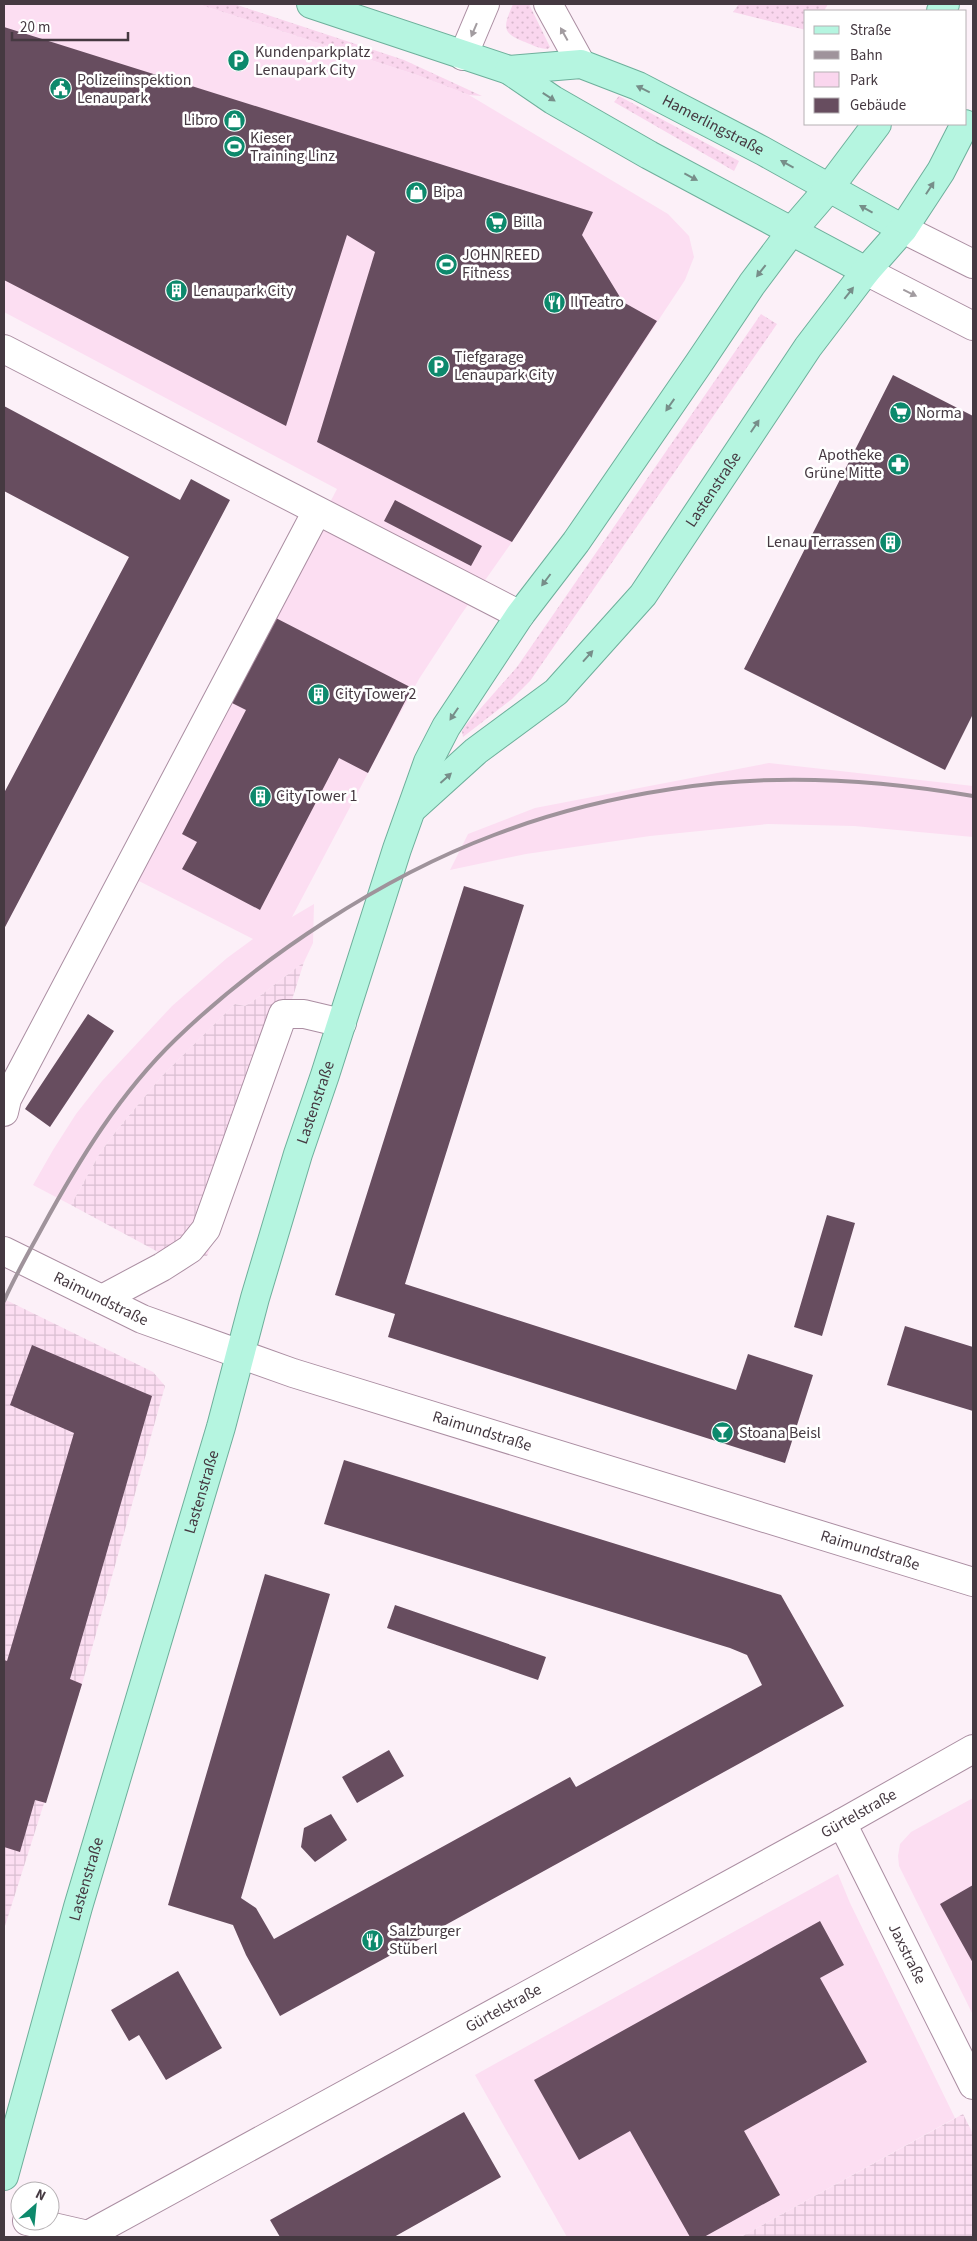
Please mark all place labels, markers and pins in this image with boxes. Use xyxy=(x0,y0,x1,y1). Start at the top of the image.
place label: Kundenparkplatz Lenaupark City xyxy=(255,41,370,81)
parking icon: Kundenparkplatz Lenaupark City xyxy=(227,49,251,73)
place label: Polizeiinspektion Lenaupark xyxy=(77,69,191,109)
public building icon: Polizeiinspektion Lenaupark xyxy=(49,77,73,101)
shop icon: Libro xyxy=(222,108,246,132)
place label: Libro xyxy=(183,109,218,131)
place label: Kieser Training Linz xyxy=(250,127,335,167)
sports icon: Kieser Training Linz xyxy=(222,135,246,159)
shop icon: Bipa xyxy=(405,180,429,204)
place label: Bipa xyxy=(433,181,463,203)
supermarket icon: Billa xyxy=(485,210,509,234)
place label: Billa xyxy=(513,211,543,233)
place label: JOHN REED Fitness xyxy=(462,244,540,284)
sports icon: JOHN REED Fitness xyxy=(434,252,458,276)
building icon: Lenaupark City xyxy=(165,279,189,303)
place label: Lenaupark City xyxy=(193,280,294,302)
restaurant icon: Il Teatro xyxy=(542,290,566,314)
place label: Il Teatro xyxy=(570,291,624,313)
place label: Tiefgarage Lenaupark City xyxy=(454,346,555,386)
parking icon: Tiefgarage Lenaupark City xyxy=(426,354,450,378)
supermarket icon: Norma xyxy=(888,401,912,425)
place label: Norma xyxy=(916,402,962,424)
place label: Apotheke Grüne Mitte xyxy=(804,444,882,484)
pharmacy icon: Apotheke Grüne Mitte xyxy=(886,452,910,476)
building icon: Lenau Terrassen xyxy=(879,530,903,554)
place label: Lenau Terrassen xyxy=(766,531,875,553)
building icon: City Tower 2 xyxy=(307,682,331,706)
place label: City Tower 2 xyxy=(335,683,416,705)
building icon: City Tower 1 xyxy=(248,784,272,808)
place label: City Tower 1 xyxy=(276,785,357,807)
bar icon: Stoana Beisl xyxy=(711,1421,735,1445)
place label: Stoana Beisl xyxy=(739,1422,821,1444)
place label: Salzburger Stüberl xyxy=(389,1920,461,1960)
restaurant icon: Salzburger Stüberl xyxy=(361,1928,385,1952)

